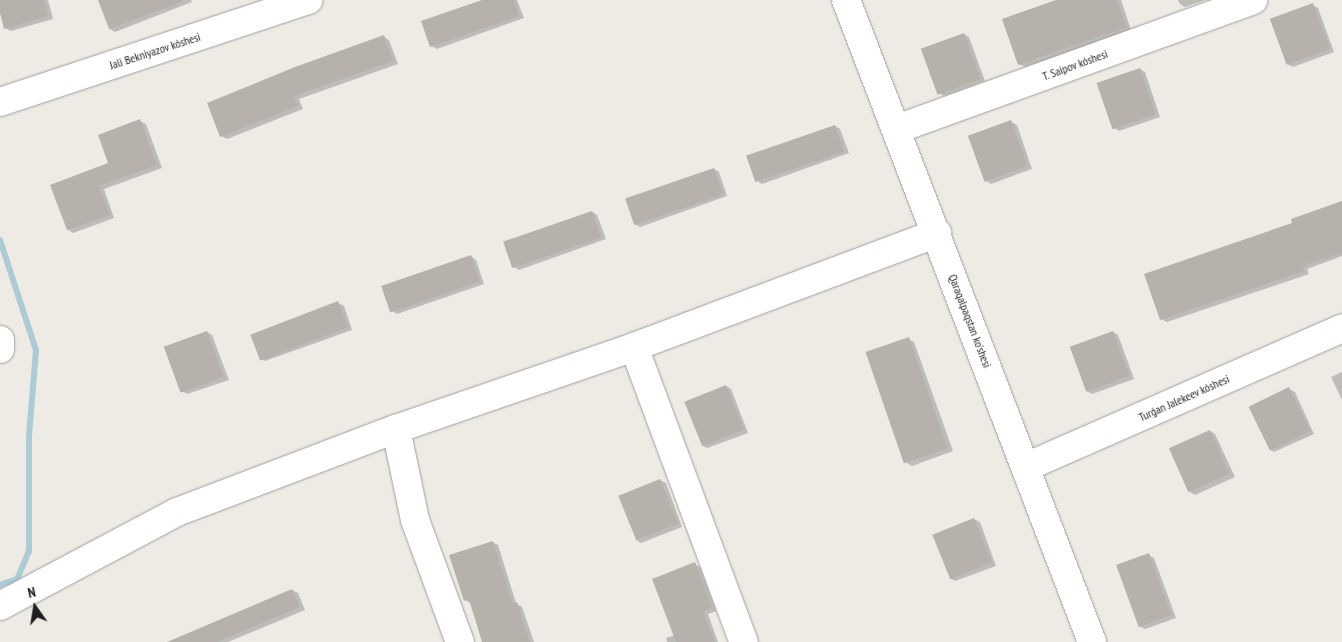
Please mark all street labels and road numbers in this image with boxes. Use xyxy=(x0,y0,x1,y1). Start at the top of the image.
street label: Jali Bekniyazov kóshesi xyxy=(108,29,202,73)
street label: T. Saipov kóshesi xyxy=(1040,46,1110,84)
street label: Qaraqalpaqstan ko'shesi xyxy=(946,272,994,370)
street label: Turǵan Jalekeev kóshesi xyxy=(1136,371,1232,425)

